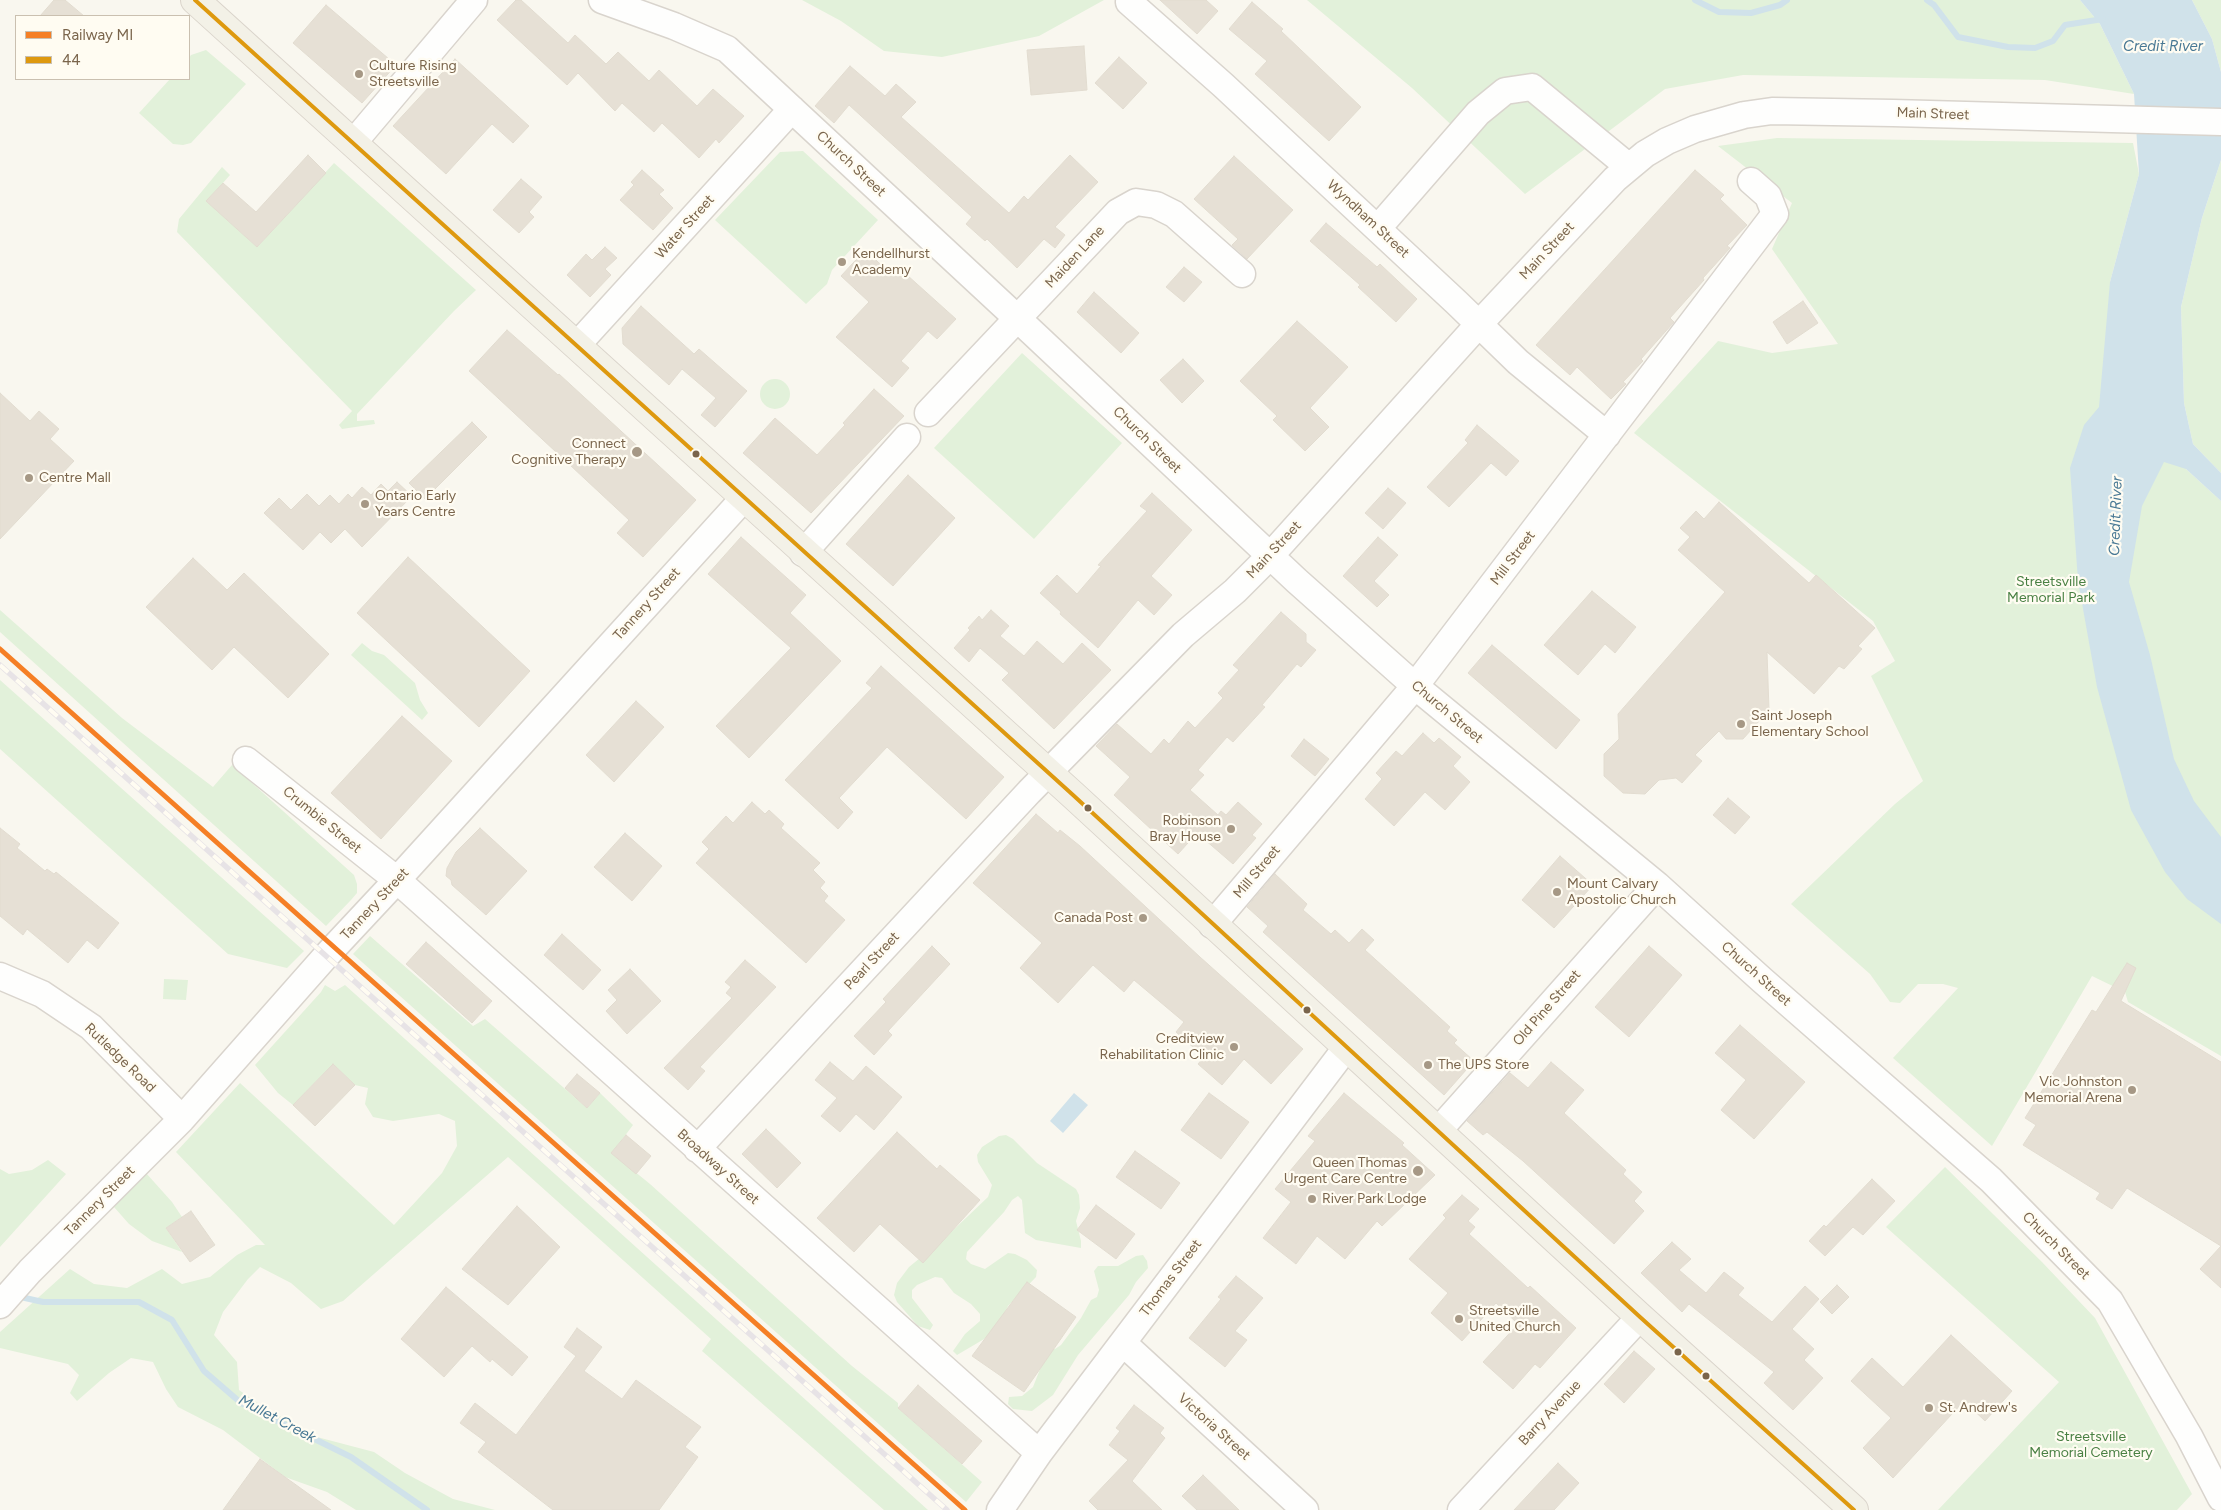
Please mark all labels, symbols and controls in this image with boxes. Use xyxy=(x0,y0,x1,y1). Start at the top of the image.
legend xyxy=(15,15,190,80)
text: Railway MI xyxy=(62,26,133,44)
water label: Credit River xyxy=(2123,38,2203,56)
text: 44 xyxy=(62,51,81,69)
place label: Culture Rising Streetsville xyxy=(369,58,457,90)
marker: Culture Rising Streetsville xyxy=(353,68,365,80)
street label: Main Street xyxy=(1896,104,1970,124)
street label: Church Street xyxy=(813,128,889,200)
street label: Wyndham Street xyxy=(1323,177,1413,261)
street label: Water Street xyxy=(652,192,718,262)
street label: Main Street xyxy=(1516,219,1578,283)
street label: Maiden Lane xyxy=(1042,222,1108,292)
place label: Kendellhurst Academy xyxy=(852,246,930,278)
marker: Kendellhurst Academy xyxy=(836,256,848,268)
street label: Church Street xyxy=(1109,403,1185,477)
place label: Connect Cognitive Therapy xyxy=(511,436,626,468)
marker: Connect Cognitive Therapy xyxy=(630,445,644,459)
unlabelled marker xyxy=(691,449,701,459)
place label: Centre Mall xyxy=(39,470,111,486)
marker: Centre Mall xyxy=(23,472,35,484)
water label: Credit River xyxy=(2106,476,2126,556)
place label: Ontario Early Years Centre xyxy=(375,488,456,520)
marker: Ontario Early Years Centre xyxy=(359,498,371,510)
street label: Main Street xyxy=(1243,518,1305,582)
street label: Mill Street xyxy=(1487,527,1539,589)
street label: Tannery Street xyxy=(610,564,684,644)
park label: Streetsville Memorial Park xyxy=(2007,574,2095,606)
street label: Church Street xyxy=(1408,677,1486,747)
place label: Saint Joseph Elementary School xyxy=(1751,708,1869,740)
marker: Saint Joseph Elementary School xyxy=(1735,718,1747,730)
street label: Crumbie Street xyxy=(279,783,365,857)
unlabelled marker xyxy=(1083,803,1093,813)
place label: Robinson Bray House xyxy=(1149,813,1221,846)
marker: Robinson Bray House xyxy=(1225,823,1237,835)
street label: Mill Street xyxy=(1230,842,1284,902)
street label: Tannery Street xyxy=(337,865,413,943)
place label: Mount Calvary Apostolic Church xyxy=(1567,876,1676,909)
marker: Mount Calvary Apostolic Church xyxy=(1551,886,1563,898)
place label: Canada Post xyxy=(1054,910,1133,926)
marker: Canada Post xyxy=(1137,912,1149,924)
street label: Pearl Street xyxy=(841,928,903,994)
street label: Church Street xyxy=(1717,938,1795,1010)
street label: Old Pine Street xyxy=(1509,967,1585,1049)
unlabelled marker xyxy=(1302,1005,1312,1015)
street label: Rutledge Road xyxy=(81,1020,159,1096)
place label: Creditview Rehabilitation Clinic xyxy=(1099,1031,1224,1064)
marker: Creditview Rehabilitation Clinic xyxy=(1228,1041,1240,1053)
place label: The UPS Store xyxy=(1438,1057,1529,1073)
marker: The UPS Store xyxy=(1422,1059,1434,1071)
place label: Vic Johnston Memorial Arena xyxy=(2024,1074,2122,1106)
marker: Vic Johnston Memorial Arena xyxy=(2126,1084,2138,1096)
street label: Broadway Street xyxy=(674,1126,762,1208)
place label: Queen Thomas Urgent Care Centre xyxy=(1284,1155,1407,1188)
street label: Tannery Street xyxy=(62,1163,138,1239)
marker: Queen Thomas Urgent Care Centre xyxy=(1411,1164,1425,1178)
place label: River Park Lodge xyxy=(1322,1191,1427,1207)
marker: River Park Lodge xyxy=(1306,1193,1318,1205)
street label: Church Street xyxy=(2019,1209,2093,1283)
street label: Thomas Street xyxy=(1137,1236,1205,1320)
place label: Streetsville United Church xyxy=(1469,1303,1560,1335)
marker: Streetsville United Church xyxy=(1453,1313,1465,1325)
unlabelled marker xyxy=(1673,1347,1683,1357)
unlabelled marker xyxy=(1701,1371,1711,1381)
street label: Barry Avenue xyxy=(1515,1377,1585,1449)
street label: Victoria Street xyxy=(1174,1390,1254,1464)
water label: Mullet Creek xyxy=(235,1391,319,1447)
place label: St. Andrew's xyxy=(1939,1400,2017,1416)
marker: St. Andrew's xyxy=(1923,1402,1935,1414)
park label: Streetsville Memorial Cemetery xyxy=(2029,1429,2153,1461)

